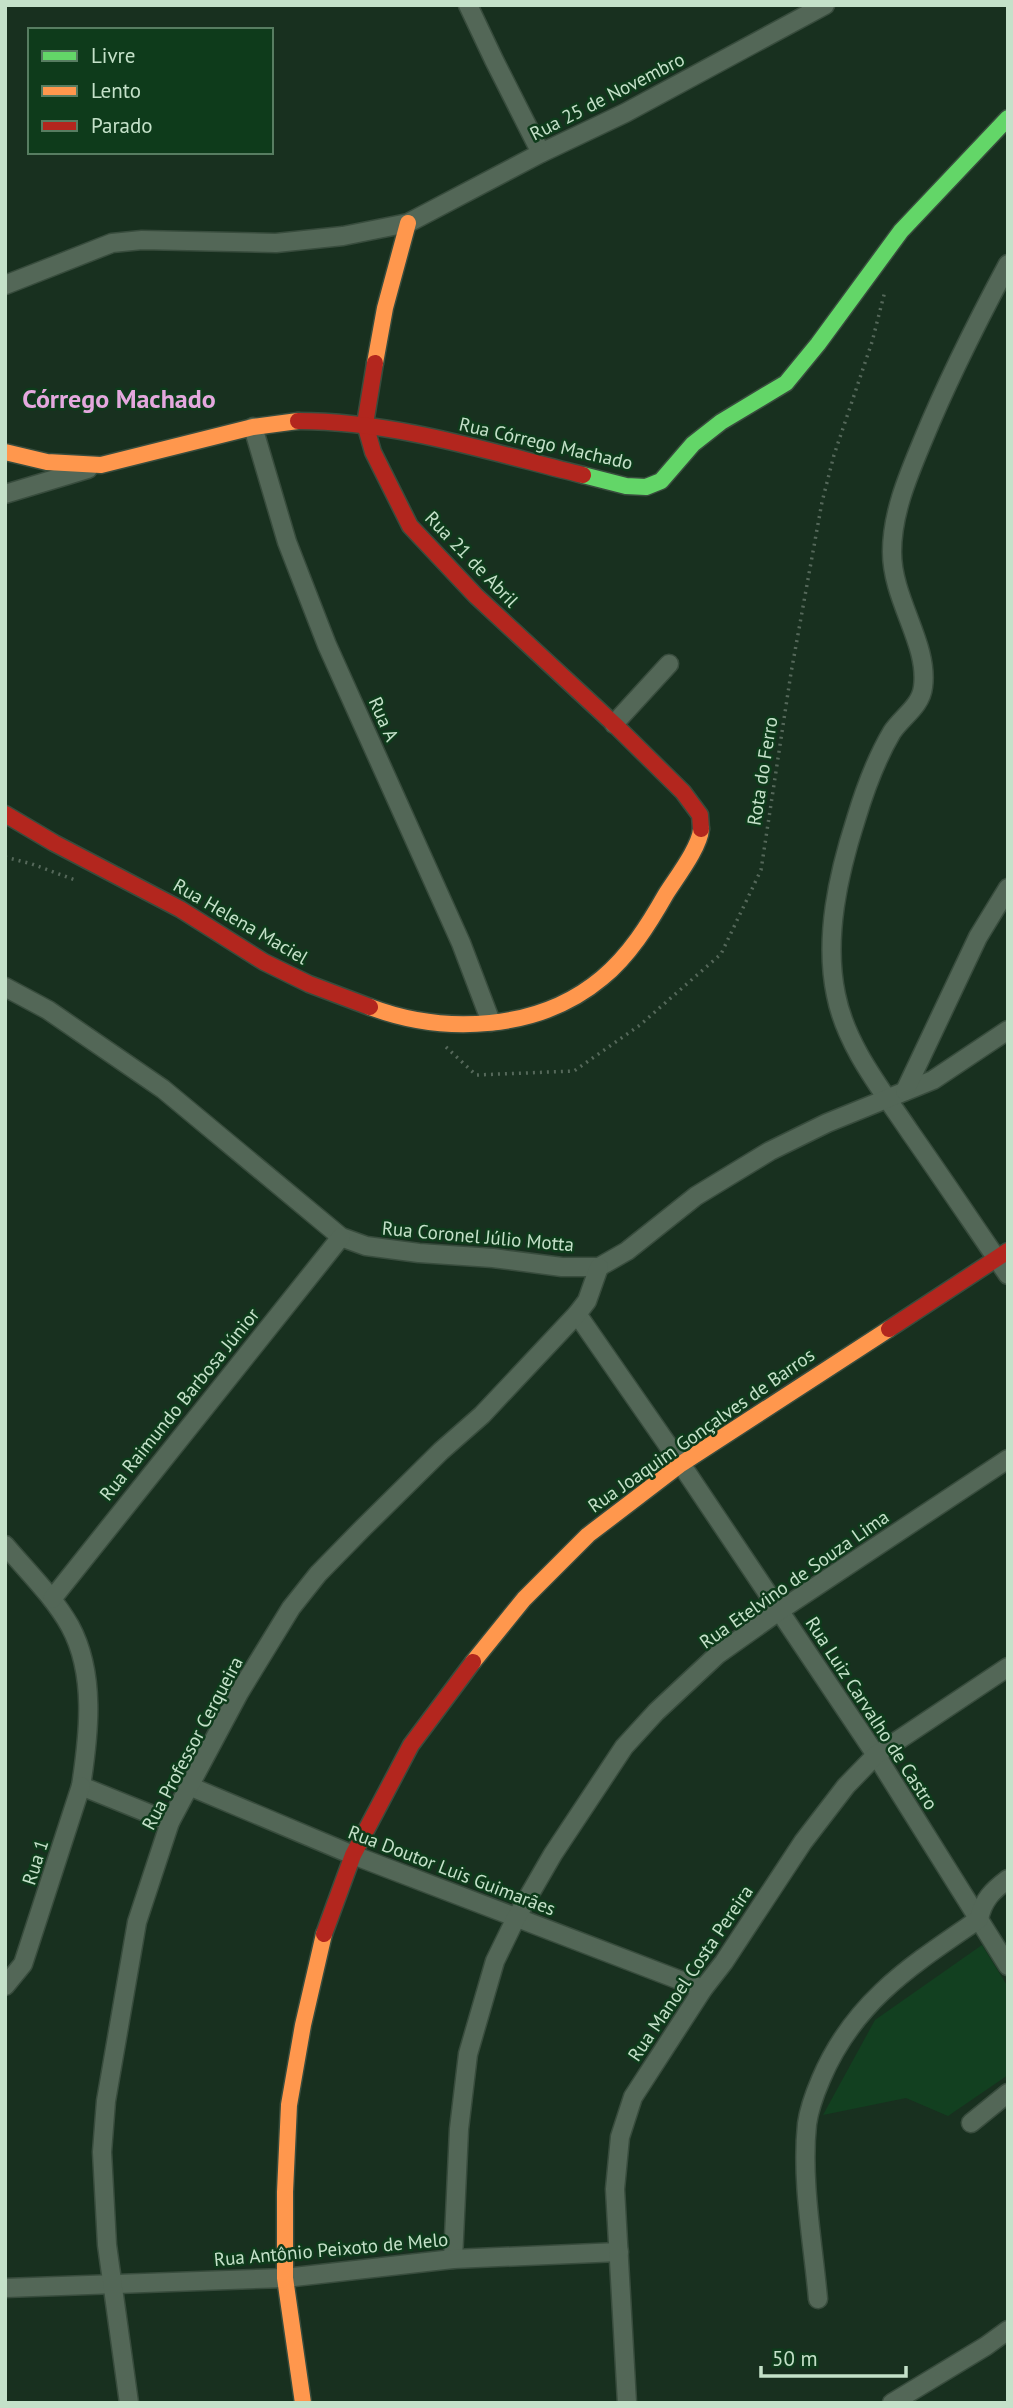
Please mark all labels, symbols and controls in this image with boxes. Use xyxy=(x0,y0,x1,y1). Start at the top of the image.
legend xyxy=(28,28,273,154)
text: Livre xyxy=(91,42,135,69)
street label: Rua 25 de Novembro xyxy=(526,47,688,145)
text: Lento xyxy=(91,77,141,104)
text: Parado xyxy=(91,112,153,139)
district label: Córrego Machado xyxy=(22,382,216,415)
street label: Rua Córrego Machado xyxy=(457,411,635,475)
street label: Rua 21 de Abril xyxy=(420,506,524,612)
street label: Rua A xyxy=(364,693,404,745)
street label: Rota do Ferro xyxy=(742,715,782,827)
street label: Rua Helena Maciel xyxy=(169,873,313,970)
street label: Rua Coronel Júlio Motta xyxy=(381,1216,575,1256)
street label: Rua Raimundo Barbosa Júnior xyxy=(94,1302,264,1505)
street label: Rua Joaquim Gonçalves de Barros xyxy=(583,1342,819,1518)
street label: Rua Etelvino de Souza Lima xyxy=(695,1504,893,1654)
street label: Rua Luiz Carvalho de Castro xyxy=(800,1612,944,1814)
street label: Rua Professor Cerqueira xyxy=(136,1652,248,1834)
street label: Rua Doutor Luis Guimarães xyxy=(345,1819,559,1921)
street label: Rua 1 xyxy=(16,1836,54,1888)
street label: Rua Manoel Costa Pereira xyxy=(622,1880,758,2066)
street label: Rua Antônio Peixoto de Melo xyxy=(213,2227,449,2271)
scale bar xyxy=(761,2334,906,2378)
text: 50 m xyxy=(772,2345,818,2372)

